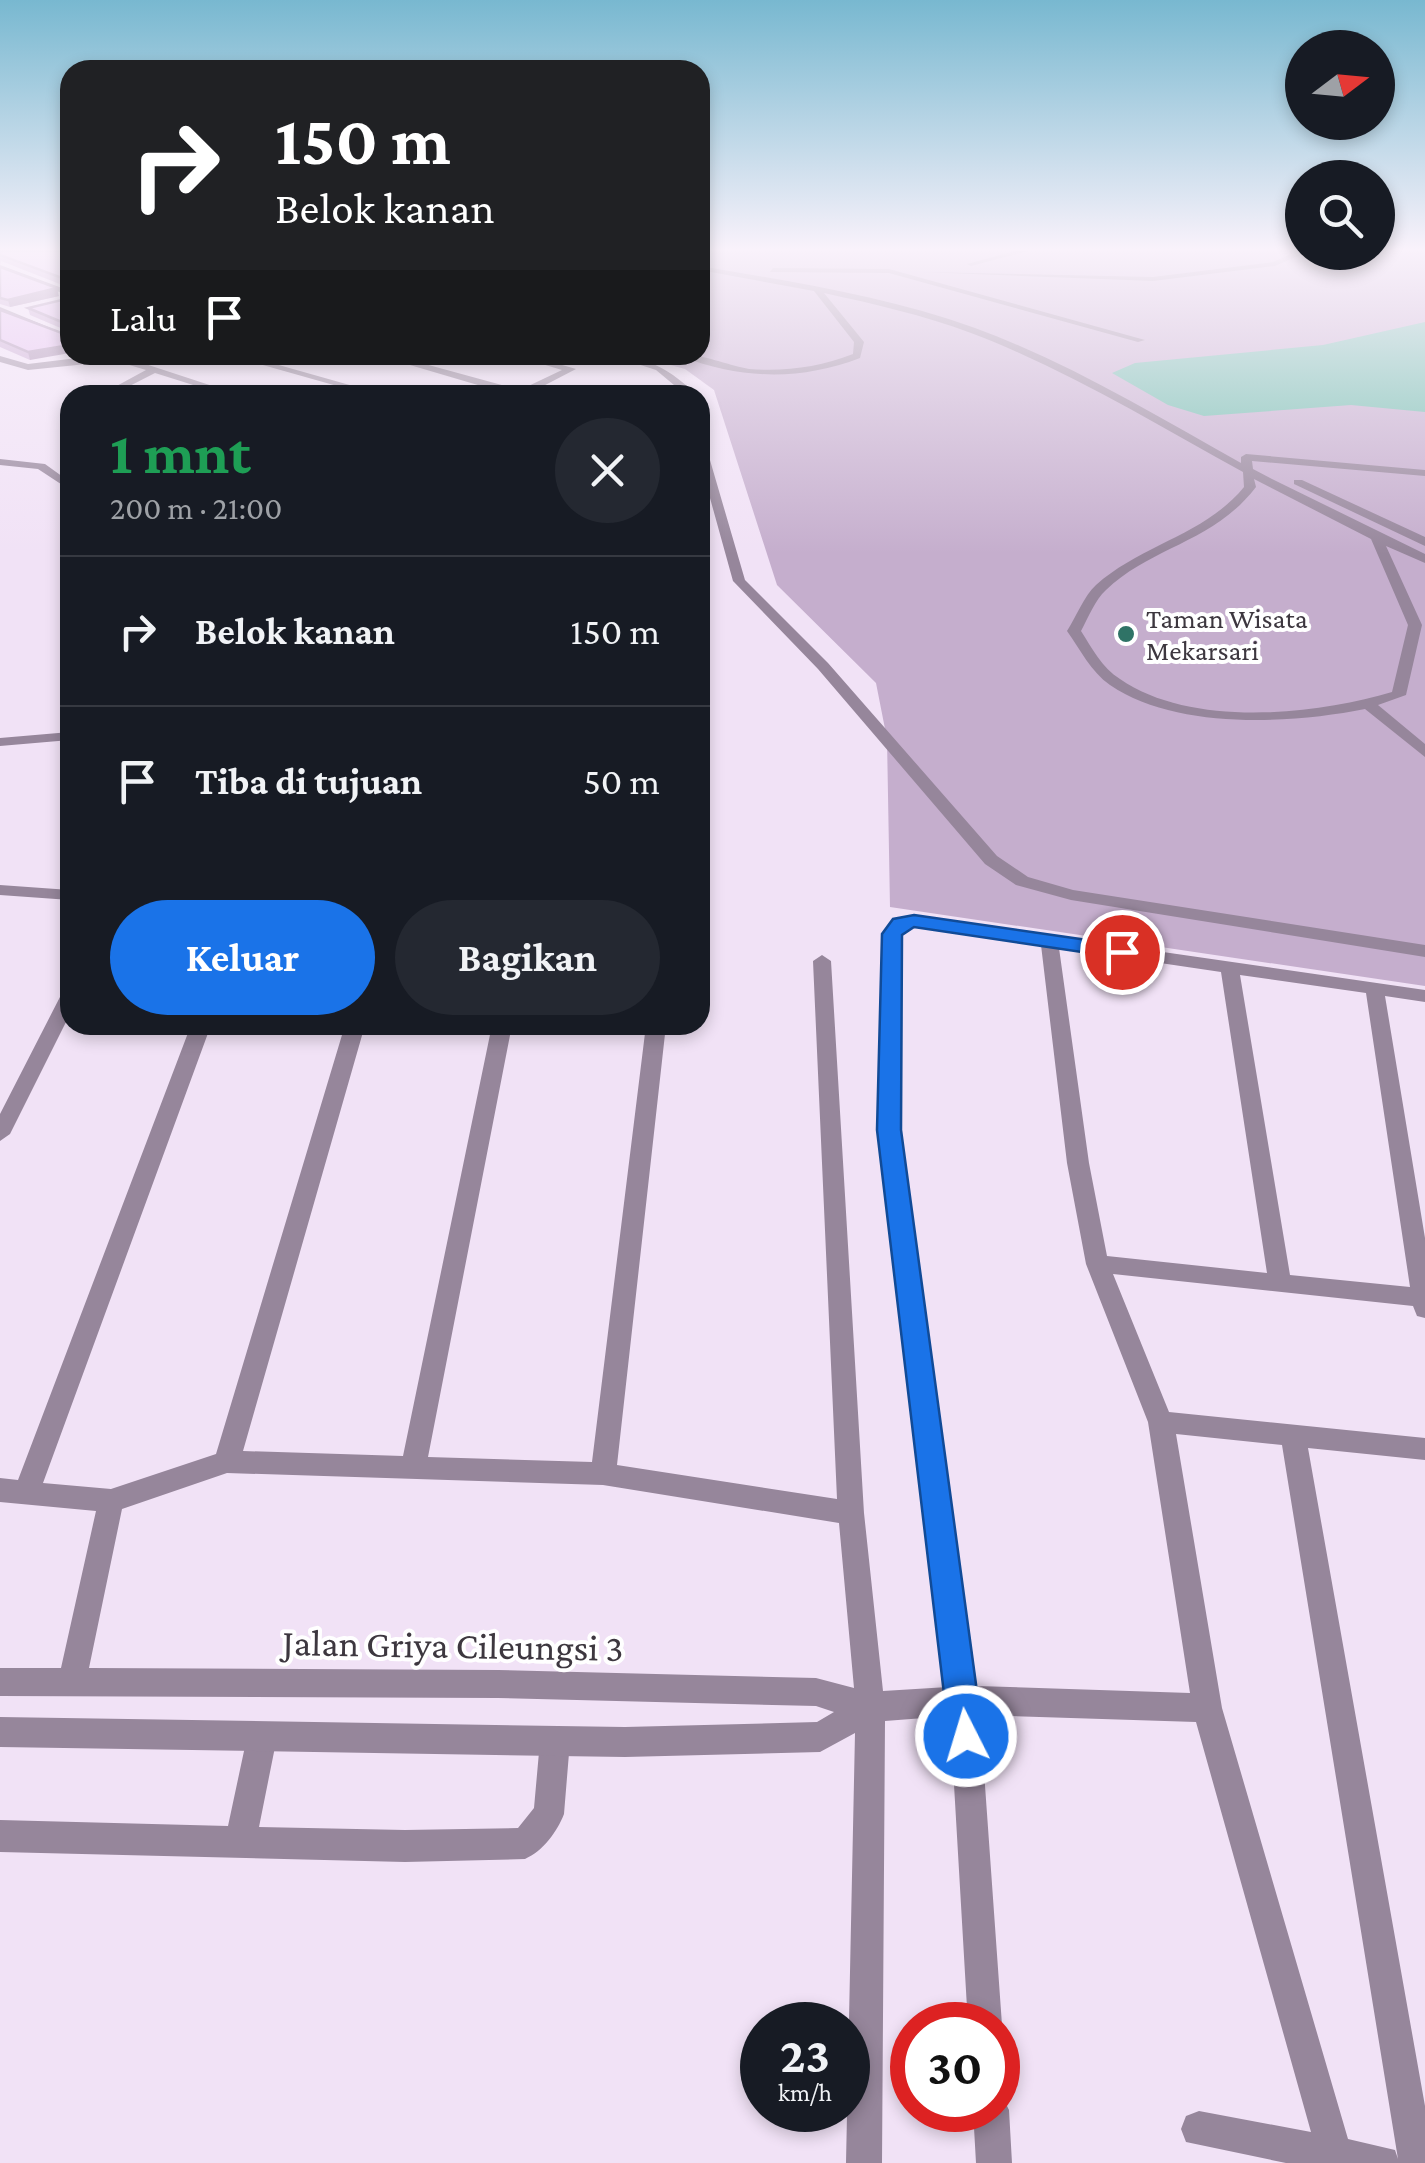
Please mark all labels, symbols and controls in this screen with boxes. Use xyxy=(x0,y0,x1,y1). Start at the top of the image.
north arrow xyxy=(1285,30,1395,140)
map controls xyxy=(1285,30,1395,270)
icon: right xyxy=(110,100,240,230)
text: 150 m xyxy=(275,101,451,179)
button: search xyxy=(1285,160,1395,270)
text: Belok kanan xyxy=(275,183,495,233)
icon: arrive xyxy=(197,290,252,345)
text: Lalu xyxy=(110,297,177,339)
button: close xyxy=(555,418,660,523)
text: 1 mnt xyxy=(110,419,251,486)
text: 200 m · 21:00 xyxy=(110,490,282,526)
place label: Taman Wisata Mekarsari xyxy=(1146,603,1308,666)
icon: right xyxy=(110,604,165,659)
text: Belok kanan xyxy=(195,610,395,652)
text: 150 m xyxy=(570,610,660,652)
marker: Taman Wisata Mekarsari xyxy=(1115,623,1137,645)
icon: arrive xyxy=(110,754,165,809)
text: Tiba di tujuan xyxy=(195,760,422,802)
text: 50 m xyxy=(583,760,660,802)
button: Keluar xyxy=(110,900,375,1015)
button: Bagikan xyxy=(395,900,660,1015)
pin xyxy=(1080,910,1165,995)
icon: arrive xyxy=(1095,925,1150,980)
street label: Jalan Griya Cileungsi 3 xyxy=(279,1621,624,1669)
position arrow xyxy=(914,1684,1018,1788)
speed limit sign: 30 xyxy=(890,2002,1020,2132)
text: 23 xyxy=(780,2027,830,2083)
text: km/h xyxy=(778,2079,832,2106)

